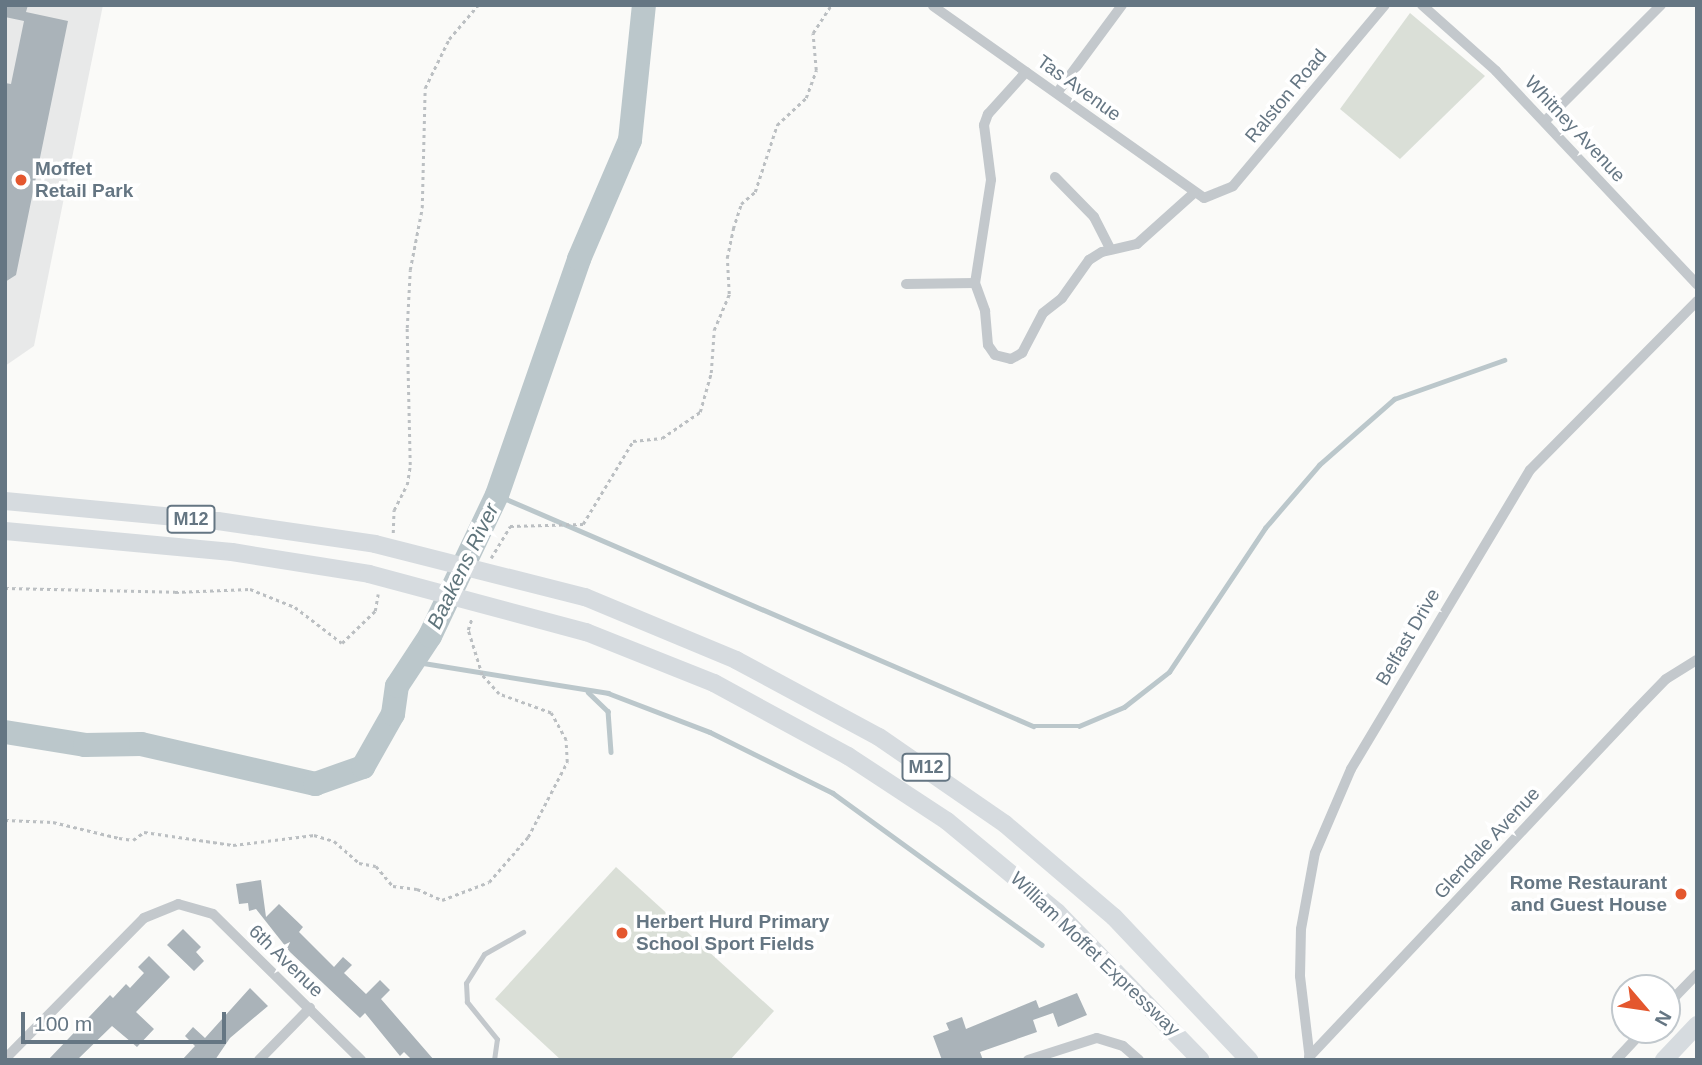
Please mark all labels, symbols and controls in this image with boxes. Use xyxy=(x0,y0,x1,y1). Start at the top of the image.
street label: Ralston Road xyxy=(1240,45,1332,147)
street label: Tas Avenue xyxy=(1032,50,1126,126)
street label: Whitney Avenue xyxy=(1520,71,1630,187)
place label: Moffet Retail Park xyxy=(35,158,133,202)
marker: Moffet Retail Park xyxy=(13,172,29,188)
water label: Baakens River xyxy=(422,499,504,633)
road number: M12 xyxy=(165,504,217,534)
street label: Belfast Drive xyxy=(1371,585,1445,689)
road number: M12 xyxy=(900,752,952,782)
street label: Glendale Avenue xyxy=(1429,782,1545,904)
street label: William Moffet Expressway xyxy=(1006,867,1184,1041)
place label: Rome Restaurant and Guest House xyxy=(1510,872,1667,916)
marker: Rome Restaurant and Guest House xyxy=(1673,886,1689,902)
place label: Herbert Hurd Primary School Sport Fields xyxy=(636,911,829,955)
street label: 6th Avenue xyxy=(244,920,328,1002)
marker: Herbert Hurd Primary School Sport Fields xyxy=(614,925,630,941)
north arrow xyxy=(1611,974,1681,1044)
scale bar xyxy=(24,998,229,1042)
text: N xyxy=(1651,1007,1676,1030)
text: 100 m xyxy=(34,1012,92,1035)

